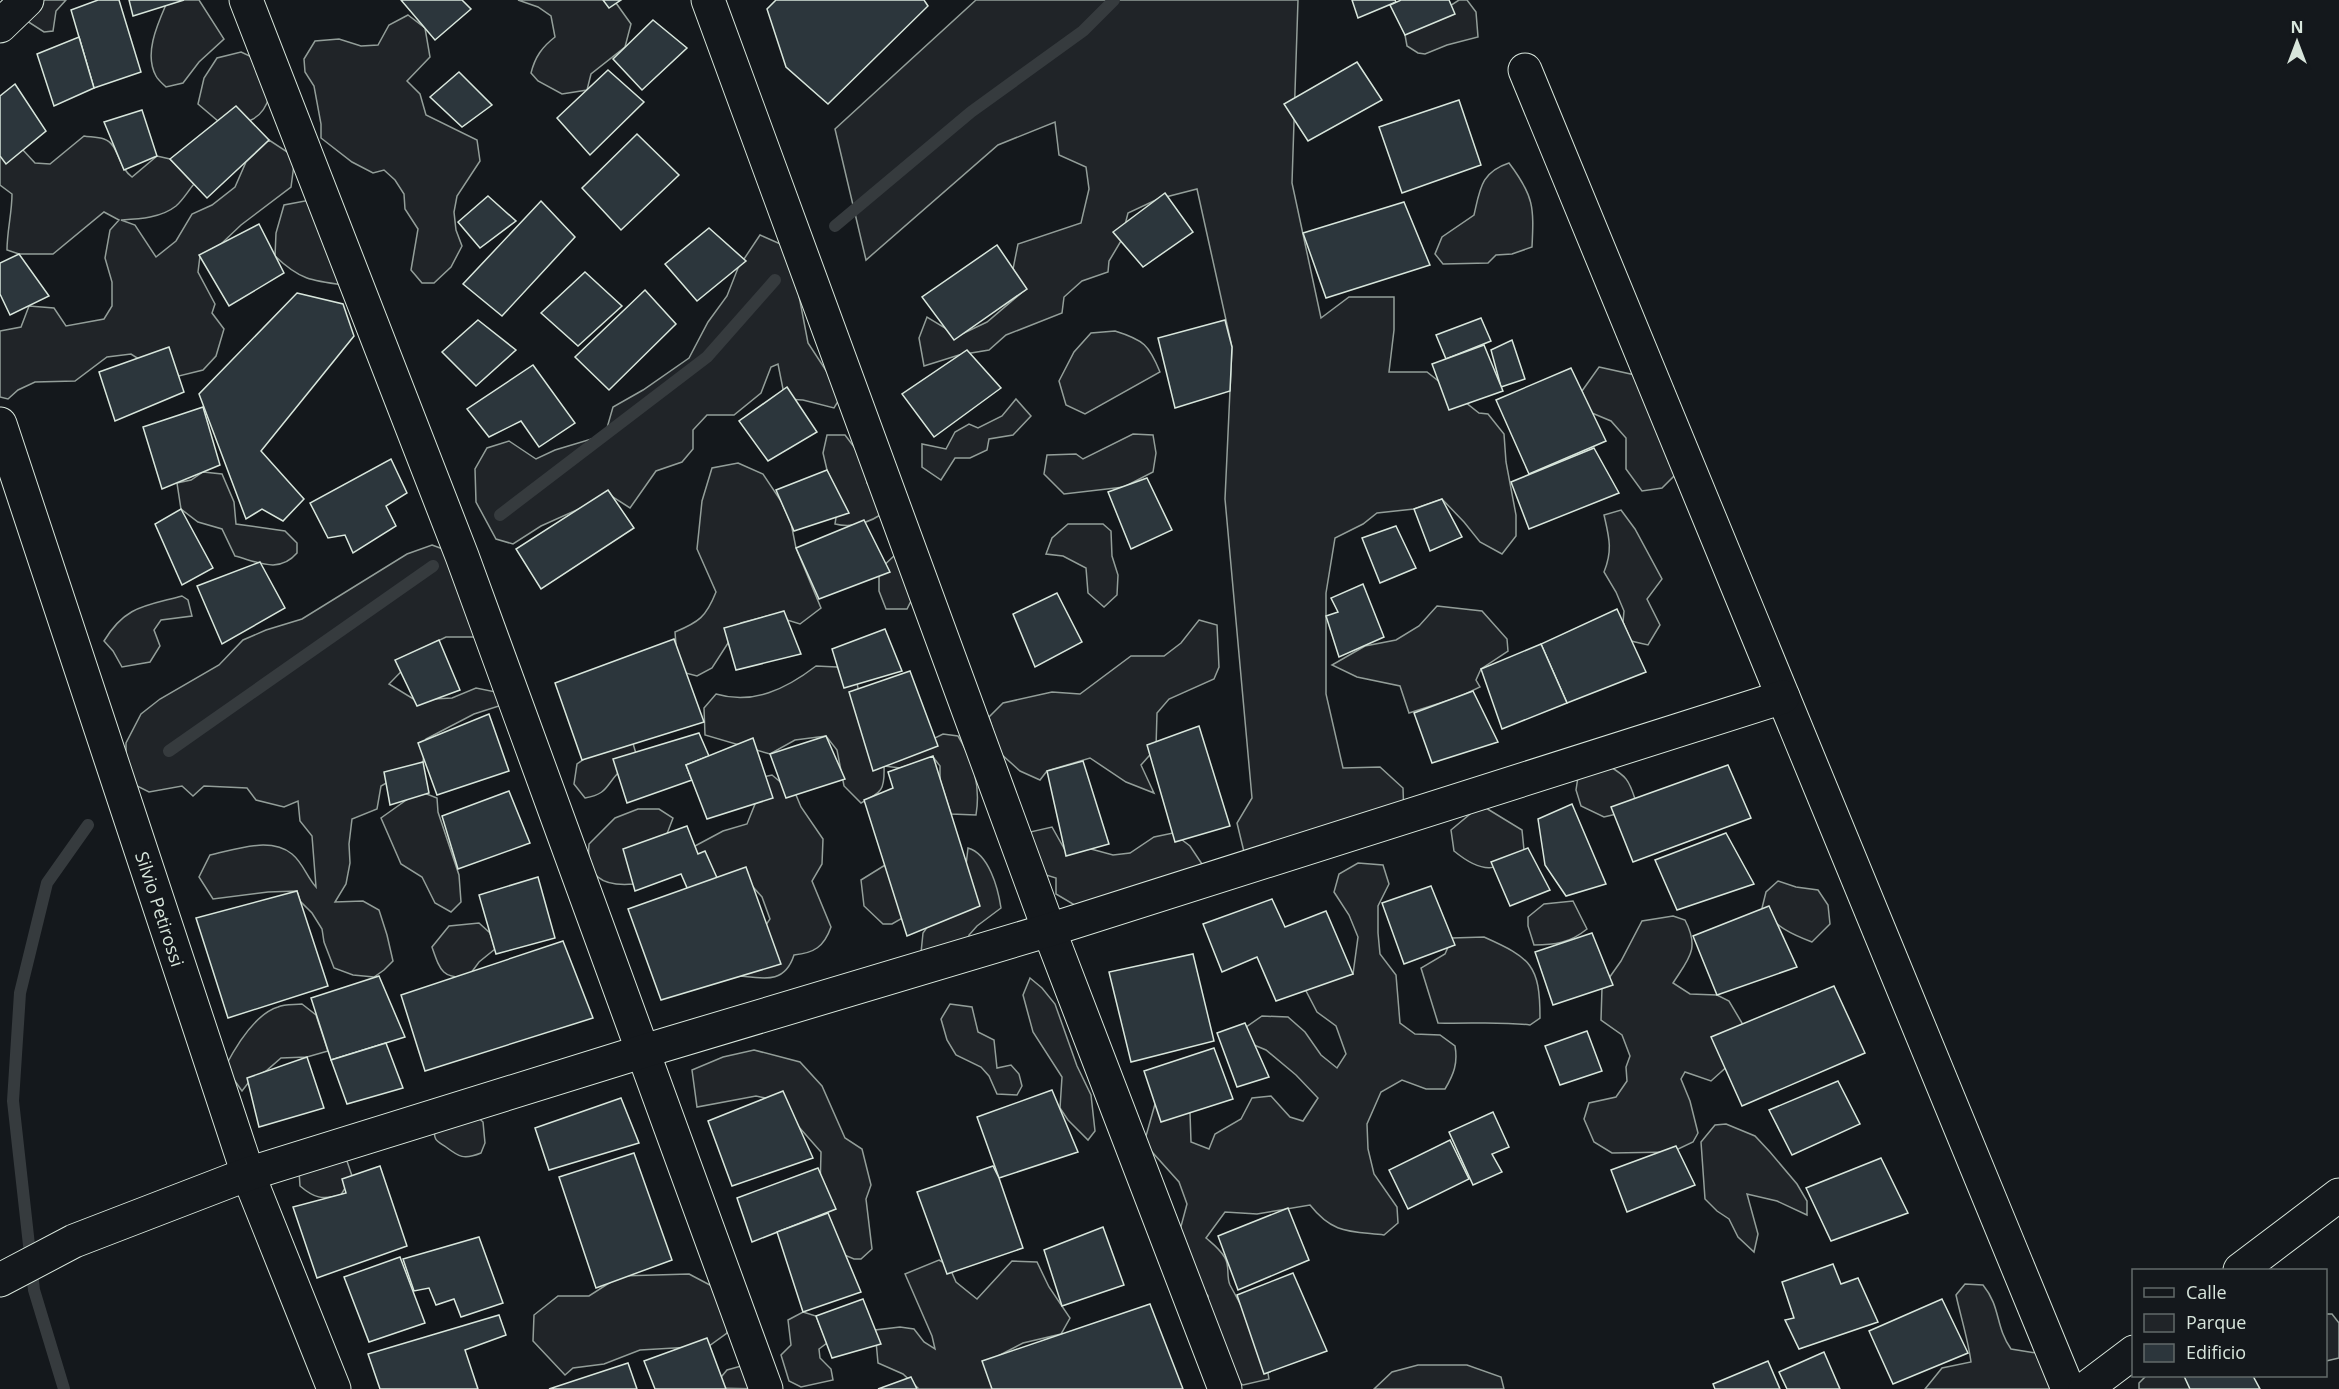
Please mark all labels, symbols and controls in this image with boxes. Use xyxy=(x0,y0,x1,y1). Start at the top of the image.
north arrow xyxy=(2267,12,2327,72)
text: N xyxy=(2290,16,2304,38)
street label: Silvio Petirossi xyxy=(130,848,190,970)
legend xyxy=(2132,1269,2327,1377)
text: Calle xyxy=(2186,1280,2227,1304)
text: Parque xyxy=(2186,1310,2246,1334)
text: Edificio xyxy=(2186,1340,2246,1364)

